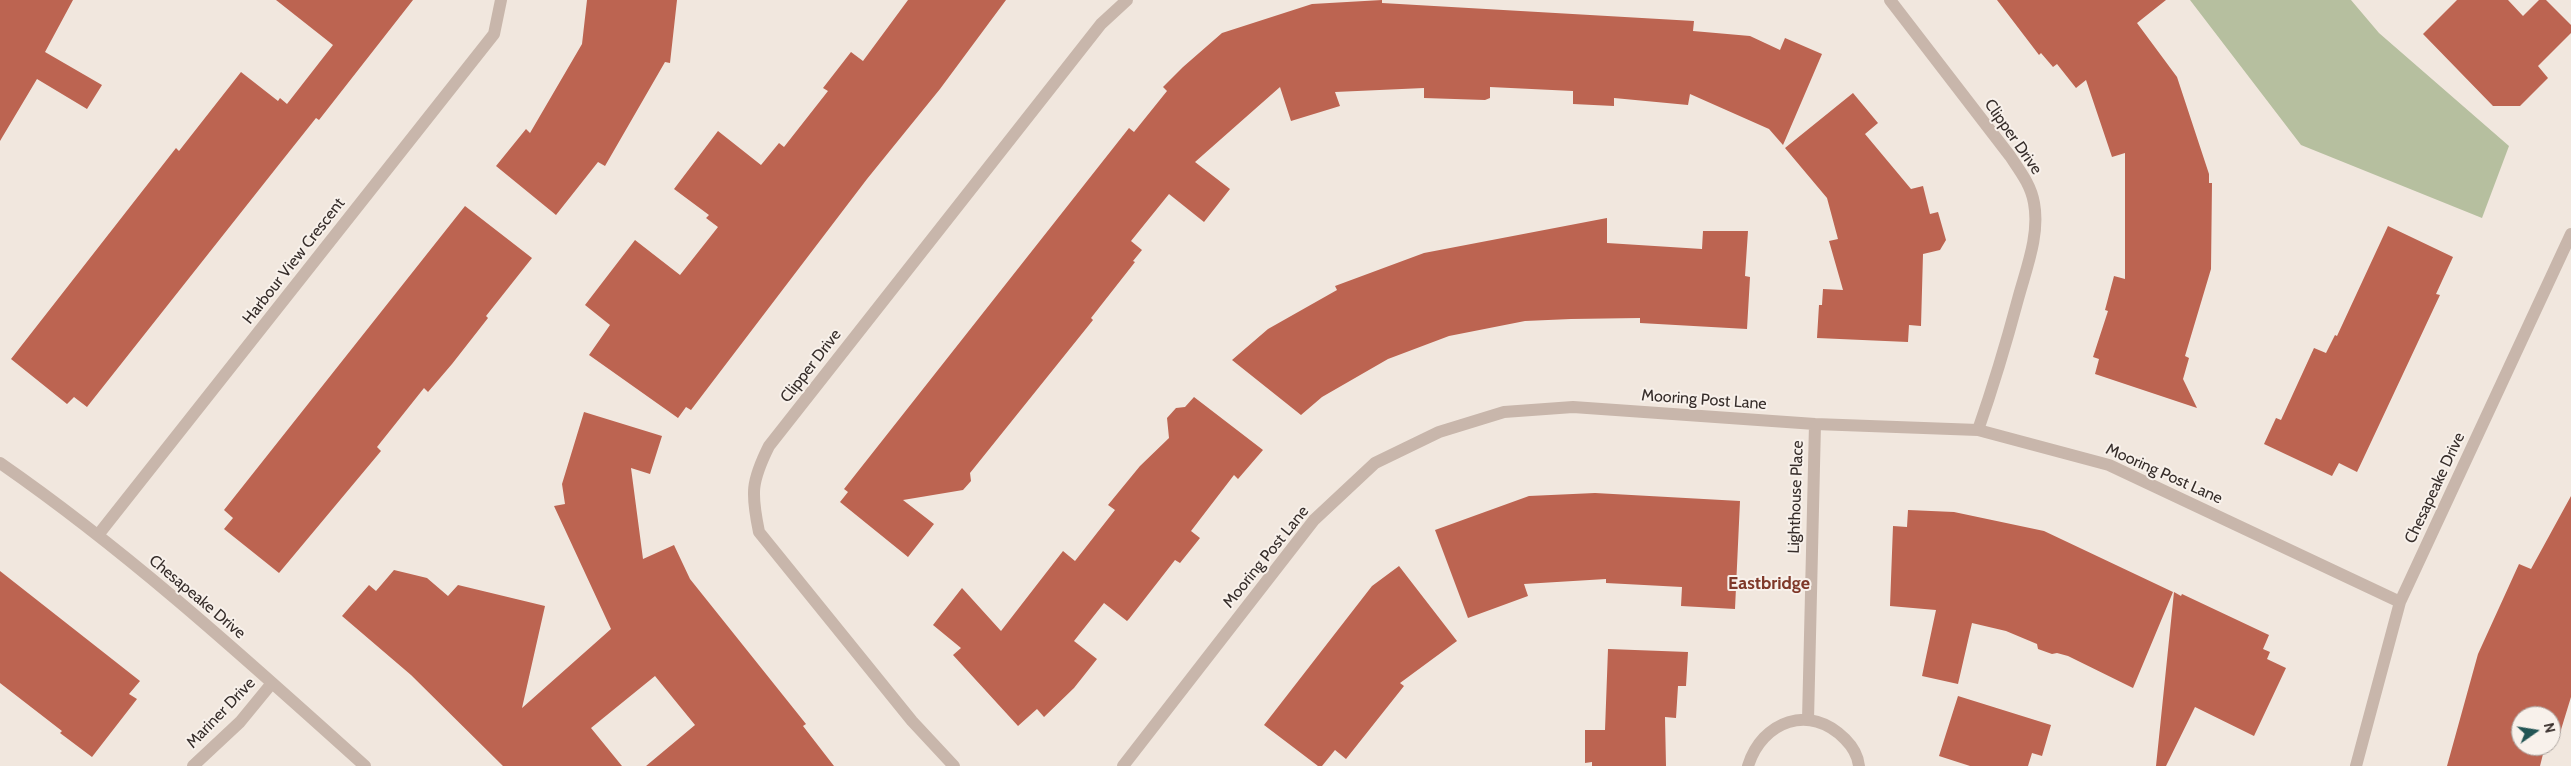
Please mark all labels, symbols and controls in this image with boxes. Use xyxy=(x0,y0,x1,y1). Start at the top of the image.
street label: Clipper Drive xyxy=(1980,96,2046,178)
street label: Harbour View Crescent xyxy=(239,194,349,328)
street label: Clipper Drive xyxy=(776,326,846,406)
street label: Mooring Post Lane xyxy=(1641,386,1767,414)
street label: Chesapeake Drive xyxy=(2401,429,2469,547)
street label: Lighthouse Place xyxy=(1784,440,1808,554)
street label: Mooring Post Lane xyxy=(2103,440,2225,508)
street label: Mooring Post Lane xyxy=(1219,502,1313,612)
street label: Chesapeake Drive xyxy=(145,551,249,643)
district label: Eastbridge xyxy=(1728,573,1810,595)
street label: Mariner Drive xyxy=(183,674,259,752)
north arrow xyxy=(2511,706,2561,756)
text: N xyxy=(2540,721,2560,735)

